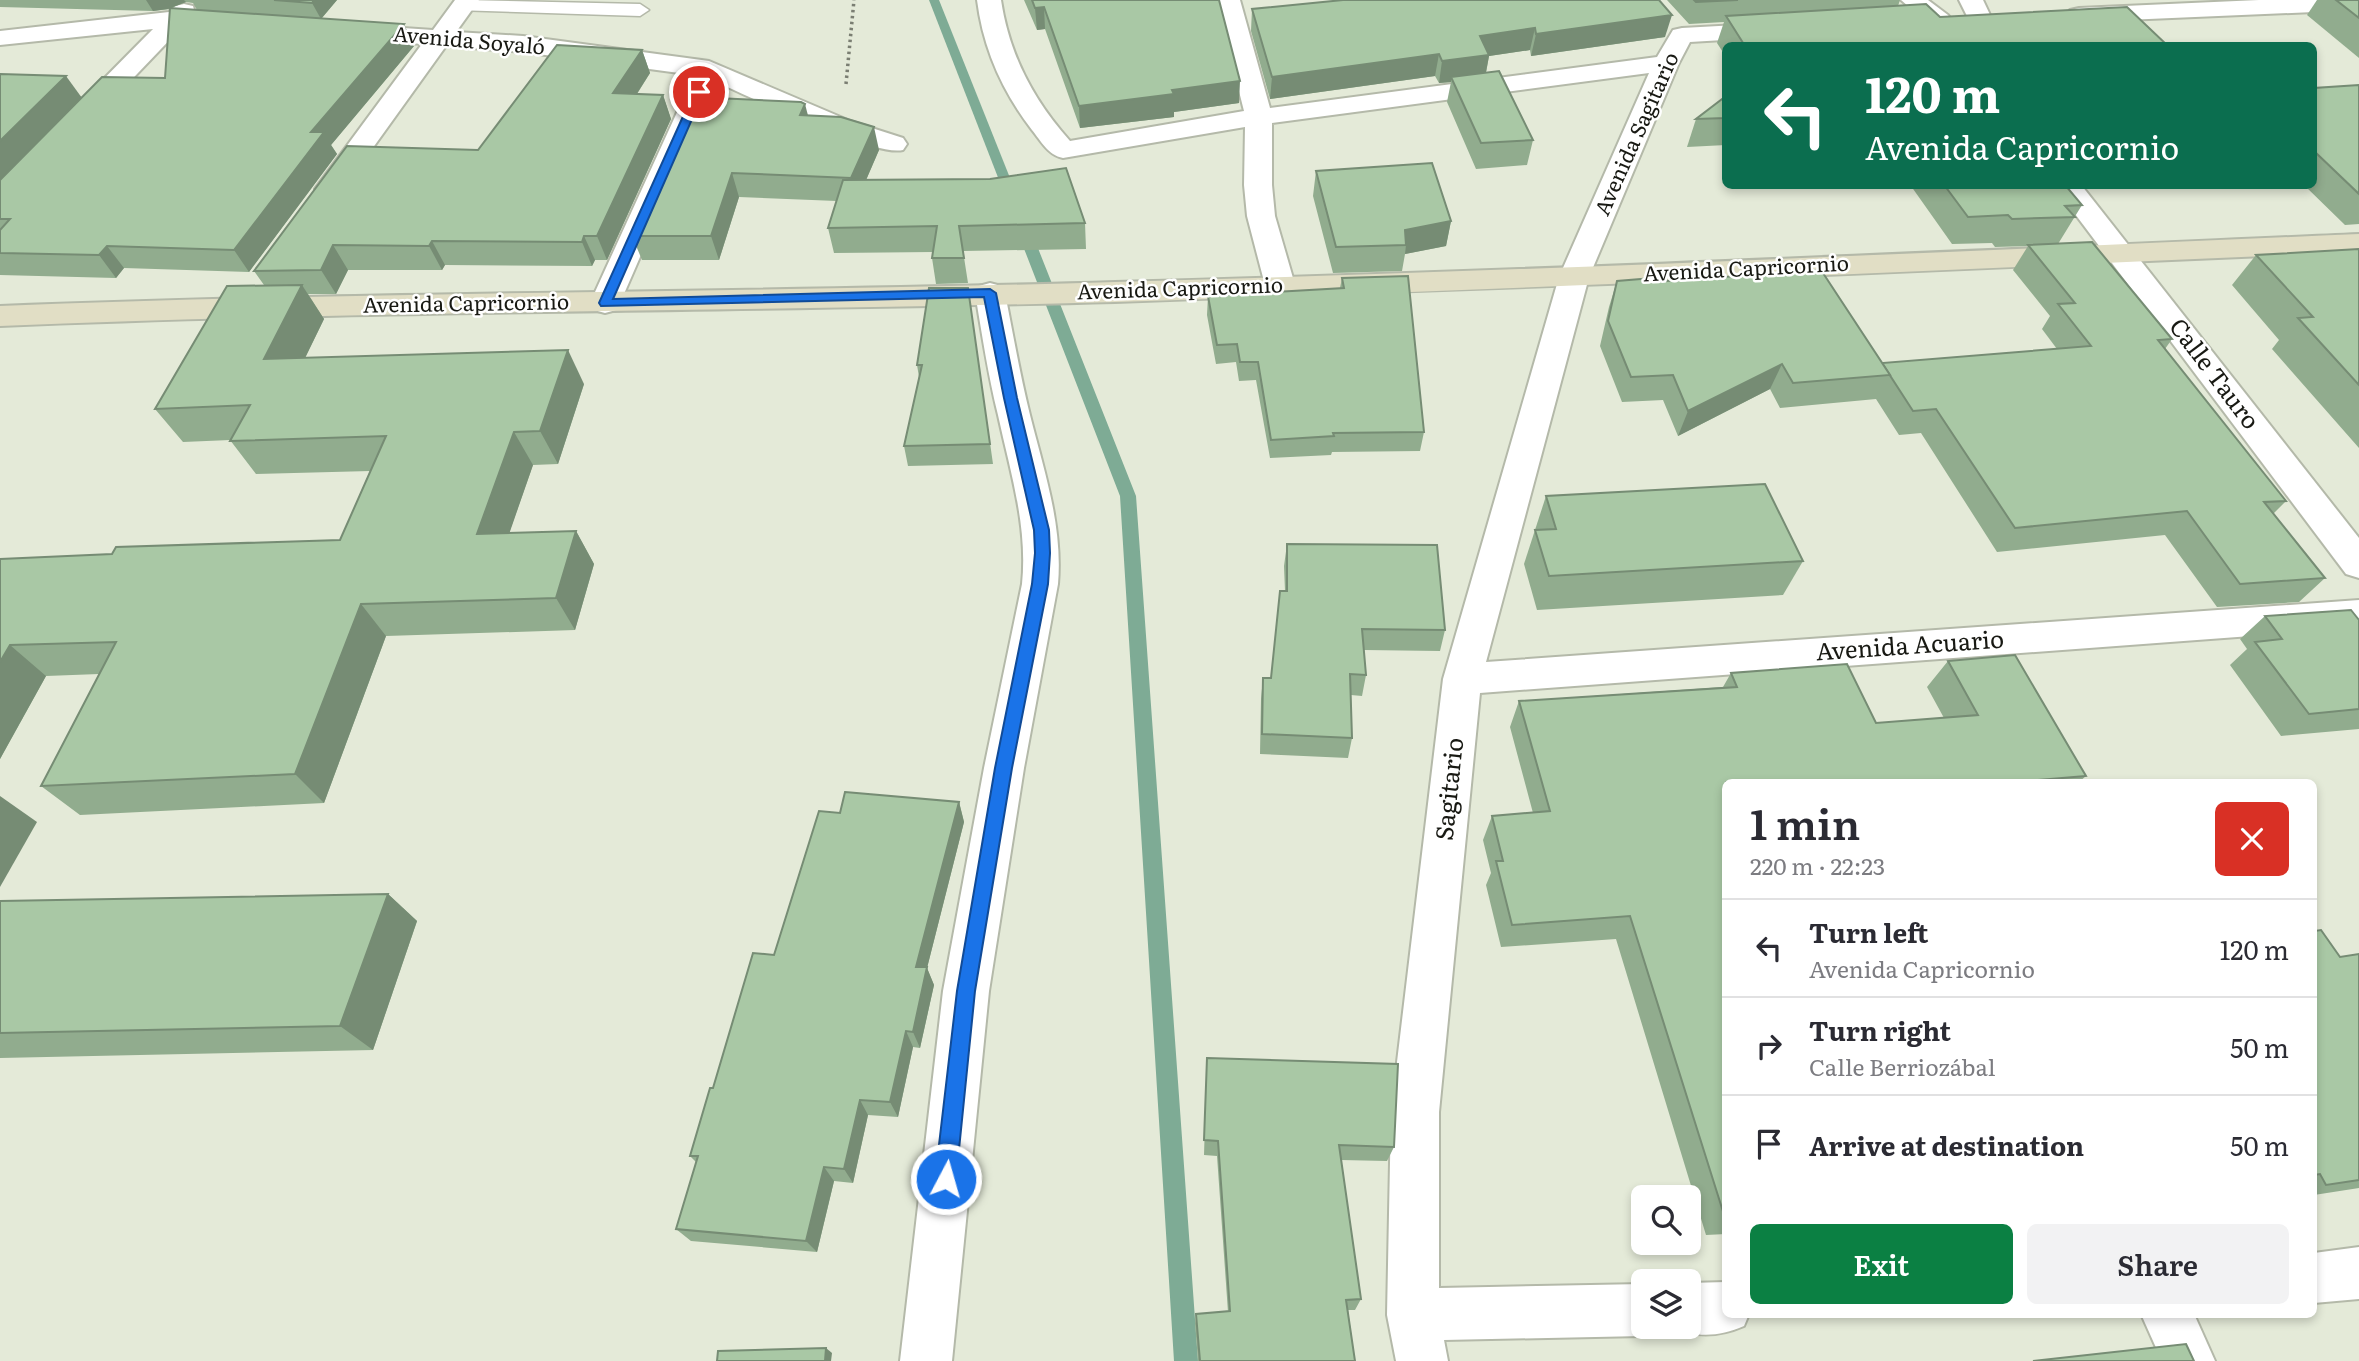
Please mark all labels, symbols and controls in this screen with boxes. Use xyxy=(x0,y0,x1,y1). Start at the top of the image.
street label: Avenida Soyaló xyxy=(392,16,546,61)
street label: Avenida Sagitario xyxy=(1585,46,1685,220)
text: 120 m xyxy=(1865,55,2000,128)
pin xyxy=(669,62,729,122)
icon: left xyxy=(1750,70,1841,161)
icon: arrive xyxy=(680,73,718,111)
text: Avenida Capricornio xyxy=(1865,122,2179,170)
street label: Avenida Capricornio xyxy=(1642,246,1850,287)
street label: Avenida Capricornio xyxy=(1076,267,1284,306)
street label: Avenida Capricornio xyxy=(363,284,569,319)
street label: Calle Tauro xyxy=(2163,310,2269,435)
street label: Avenida Acuario xyxy=(1815,619,2005,668)
street label: Sagitario xyxy=(1425,736,1470,842)
text: 1 min xyxy=(1750,791,1860,853)
button: close xyxy=(2215,802,2289,876)
text: 220 m · 22:23 xyxy=(1750,848,1885,882)
text: Turn left xyxy=(1809,912,1928,951)
icon: left xyxy=(1750,929,1788,967)
text: 120 m xyxy=(2220,929,2289,968)
text: Avenida Capricornio xyxy=(1809,951,2035,985)
text: Turn right xyxy=(1809,1010,1951,1049)
icon: right xyxy=(1750,1027,1788,1065)
text: 50 m xyxy=(2230,1027,2289,1066)
text: Calle Berriozábal xyxy=(1809,1049,1996,1083)
icon: arrive xyxy=(1750,1125,1788,1163)
text: Arrive at destination xyxy=(1809,1125,2084,1164)
text: 50 m xyxy=(2230,1125,2289,1164)
position arrow xyxy=(909,1142,983,1216)
map controls xyxy=(1631,1185,1701,1339)
button: search xyxy=(1631,1185,1701,1255)
button: Exit xyxy=(1750,1224,2013,1304)
button: Share xyxy=(2027,1224,2289,1304)
button: layers xyxy=(1631,1269,1701,1339)

